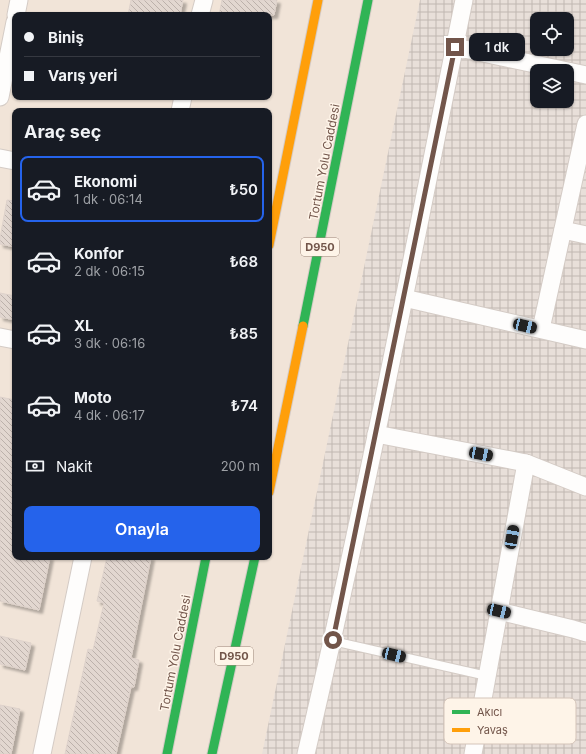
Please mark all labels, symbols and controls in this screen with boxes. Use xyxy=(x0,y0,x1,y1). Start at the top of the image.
map controls xyxy=(530,12,574,108)
button: locate xyxy=(530,12,574,56)
text: Biniş xyxy=(48,28,84,47)
callout: 1 dk xyxy=(469,33,525,61)
route end xyxy=(446,38,464,56)
text: 1 dk xyxy=(485,39,509,55)
button: layers xyxy=(530,64,574,108)
text: Varış yeri xyxy=(48,66,117,85)
street label: Tortum Yolu Caddesi xyxy=(305,103,343,221)
text: Araç seç xyxy=(24,121,101,142)
icon: car xyxy=(26,171,62,207)
text: Ekonomi xyxy=(74,172,137,191)
text: ₺50 xyxy=(229,180,258,199)
text: 1 dk · 06:14 xyxy=(74,191,143,207)
road number: D950 xyxy=(301,238,339,256)
icon: car xyxy=(26,243,62,279)
text: Konfor xyxy=(74,244,124,263)
text: ₺68 xyxy=(229,252,258,271)
text: 2 dk · 06:15 xyxy=(74,263,145,279)
icon: car xyxy=(26,315,62,351)
text: XL xyxy=(74,316,94,335)
car xyxy=(512,317,538,335)
text: ₺85 xyxy=(230,324,258,343)
text: 3 dk · 06:16 xyxy=(74,335,145,351)
icon: car xyxy=(26,387,62,423)
text: Moto xyxy=(74,388,112,407)
text: ₺74 xyxy=(231,396,258,415)
text: 4 dk · 06:17 xyxy=(74,407,145,423)
car xyxy=(468,446,494,462)
icon: cash xyxy=(24,455,46,477)
text: Nakit xyxy=(56,457,93,476)
text: 200 m xyxy=(221,458,260,474)
button: Onayla xyxy=(24,506,260,552)
car xyxy=(504,524,520,550)
street label: Tortum Yolu Caddesi xyxy=(156,594,194,712)
car xyxy=(486,602,512,620)
route start xyxy=(324,631,342,649)
car xyxy=(381,646,407,664)
road number: D950 xyxy=(215,647,253,665)
legend xyxy=(444,698,576,744)
text: Akıcı xyxy=(477,705,502,719)
text: Yavaş xyxy=(477,723,508,737)

